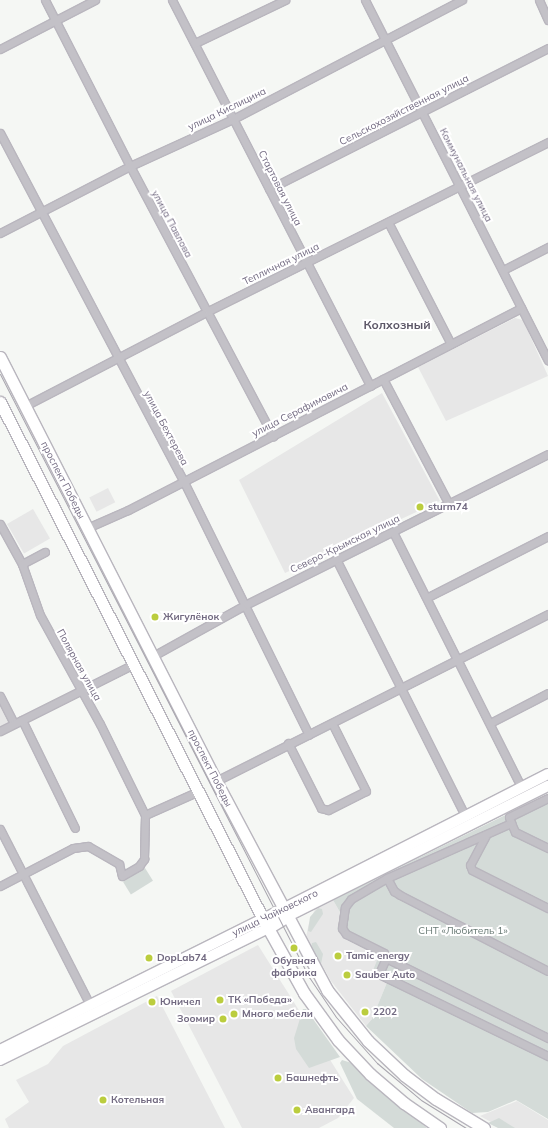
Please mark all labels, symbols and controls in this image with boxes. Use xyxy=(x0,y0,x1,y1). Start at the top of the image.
street label: Сельскохозяйственная улица xyxy=(337,72,471,148)
street label: улица Кислицина xyxy=(186,85,268,133)
street label: Коммунальная улица xyxy=(437,126,495,224)
street label: Стартовая улица xyxy=(256,148,304,228)
street label: улица Павлова xyxy=(149,188,195,260)
street label: Тепличная улица xyxy=(241,240,321,288)
district label: Колхозный xyxy=(363,318,431,332)
street label: улица Серафимовича xyxy=(250,381,350,439)
street label: улица Бехтерева xyxy=(141,389,191,467)
street label: проспект Победы xyxy=(38,439,88,521)
place label: sturm74 xyxy=(428,501,468,513)
marker: sturm74 xyxy=(415,502,425,512)
street label: Северо-Крымская улица xyxy=(288,512,402,576)
place label: Жигулёнок xyxy=(163,611,219,623)
marker: Жигулёнок xyxy=(150,612,160,622)
street label: Полярная улица xyxy=(54,627,104,703)
street label: проспект Победы xyxy=(185,727,235,809)
street label: улица Чайковского xyxy=(230,887,320,939)
park label: СНТ «Любитель 1» xyxy=(418,925,508,937)
marker: Обувная фабрика xyxy=(289,943,299,953)
place label: Tamic energy xyxy=(346,950,409,962)
marker: Tamic energy xyxy=(333,951,343,961)
place label: DopLab74 xyxy=(157,952,207,964)
marker: DopLab74 xyxy=(144,953,154,963)
place label: Обувная фабрика xyxy=(271,954,317,978)
place label: Sauber Auto xyxy=(355,969,415,981)
marker: Sauber Auto xyxy=(342,970,352,980)
place label: ТК «Победа» xyxy=(228,994,292,1006)
marker: ТК «Победа» xyxy=(215,995,225,1005)
place label: Юничел xyxy=(160,996,201,1008)
marker: Юничел xyxy=(147,997,157,1007)
place label: 2202 xyxy=(373,1006,397,1018)
marker: 2202 xyxy=(360,1007,370,1017)
place label: Много мебели xyxy=(242,1008,313,1020)
marker: Много мебели xyxy=(229,1009,239,1019)
place label: Зоомир xyxy=(177,1013,215,1025)
marker: Зоомир xyxy=(218,1014,228,1024)
place label: Башнефть xyxy=(286,1072,339,1084)
marker: Башнефть xyxy=(273,1073,283,1083)
place label: Котельная xyxy=(111,1094,164,1106)
marker: Котельная xyxy=(98,1095,108,1105)
place label: Авангард xyxy=(305,1104,354,1116)
marker: Авангард xyxy=(292,1105,302,1115)

